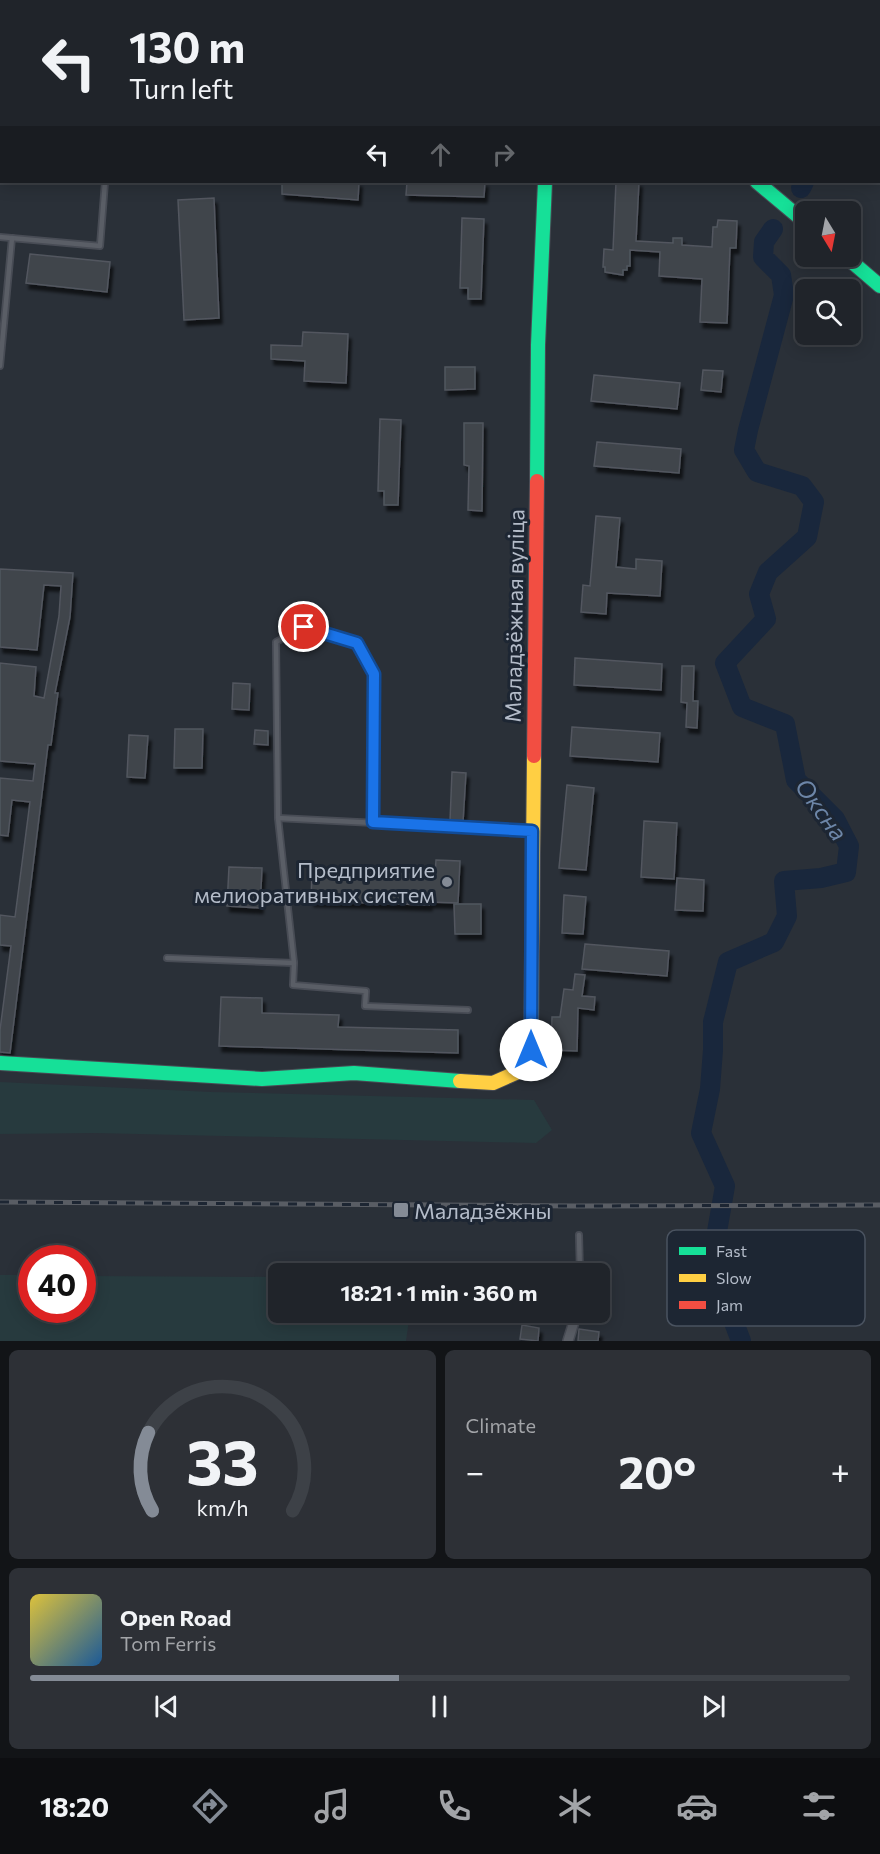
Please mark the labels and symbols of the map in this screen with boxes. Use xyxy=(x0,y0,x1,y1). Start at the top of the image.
north arrow xyxy=(795,201,861,267)
street label: Маладзёжная вуліца xyxy=(499,509,529,723)
pin xyxy=(278,601,329,652)
water label: Оксна xyxy=(790,772,854,846)
place label: Предприятие мелиоративных систем xyxy=(194,856,435,908)
marker: Предприятие мелиоративных систем xyxy=(440,875,454,889)
position arrow xyxy=(499,1018,563,1082)
place label: Маладзёжны xyxy=(414,1197,551,1224)
marker: Маладзёжны xyxy=(392,1201,410,1219)
legend xyxy=(667,1230,865,1326)
text: Fast xyxy=(716,1241,747,1260)
speed limit sign: 40 xyxy=(18,1245,96,1323)
text: Slow xyxy=(716,1268,752,1287)
text: Jam xyxy=(716,1295,743,1314)

